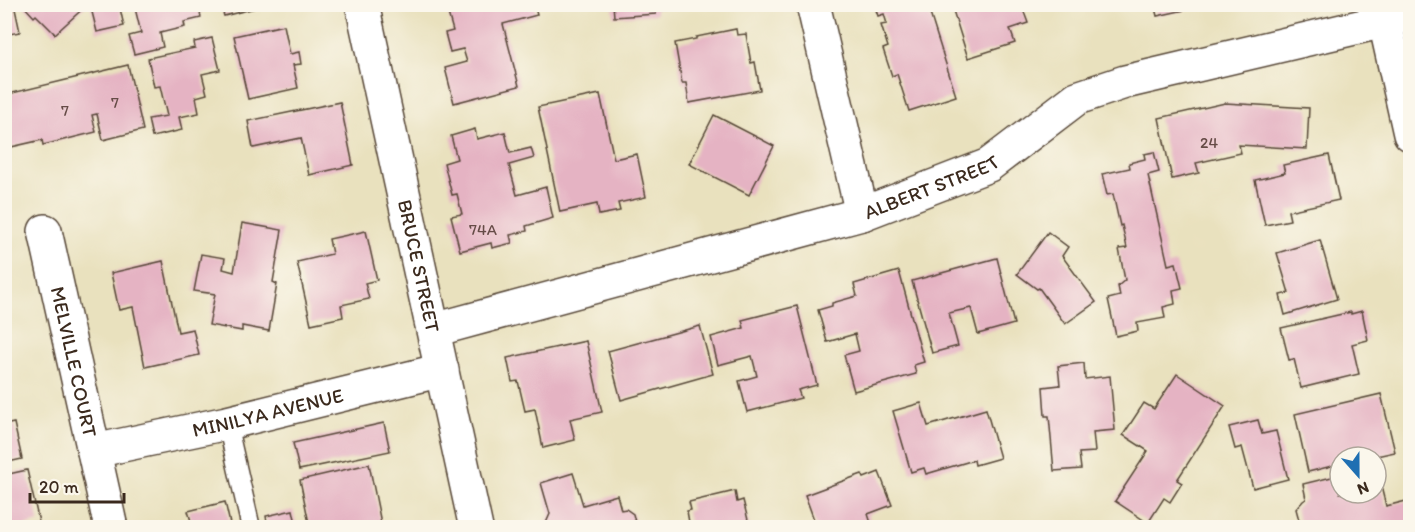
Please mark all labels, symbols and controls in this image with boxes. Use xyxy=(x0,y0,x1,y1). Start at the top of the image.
house number: 7 xyxy=(111,93,119,112)
house number: 7 xyxy=(61,101,69,120)
house number: 24 xyxy=(1200,133,1218,152)
street label: ALBERT STREET xyxy=(861,149,1004,224)
street label: BRUCE STREET xyxy=(393,197,445,335)
house number: 74A xyxy=(469,220,497,239)
street label: MELVILLE COURT xyxy=(46,284,102,439)
street label: MINILYA AVENUE xyxy=(190,383,346,442)
north arrow xyxy=(1328,445,1388,505)
scale bar xyxy=(30,466,124,504)
text: 20 m xyxy=(39,476,79,498)
text: N xyxy=(1355,478,1372,499)

